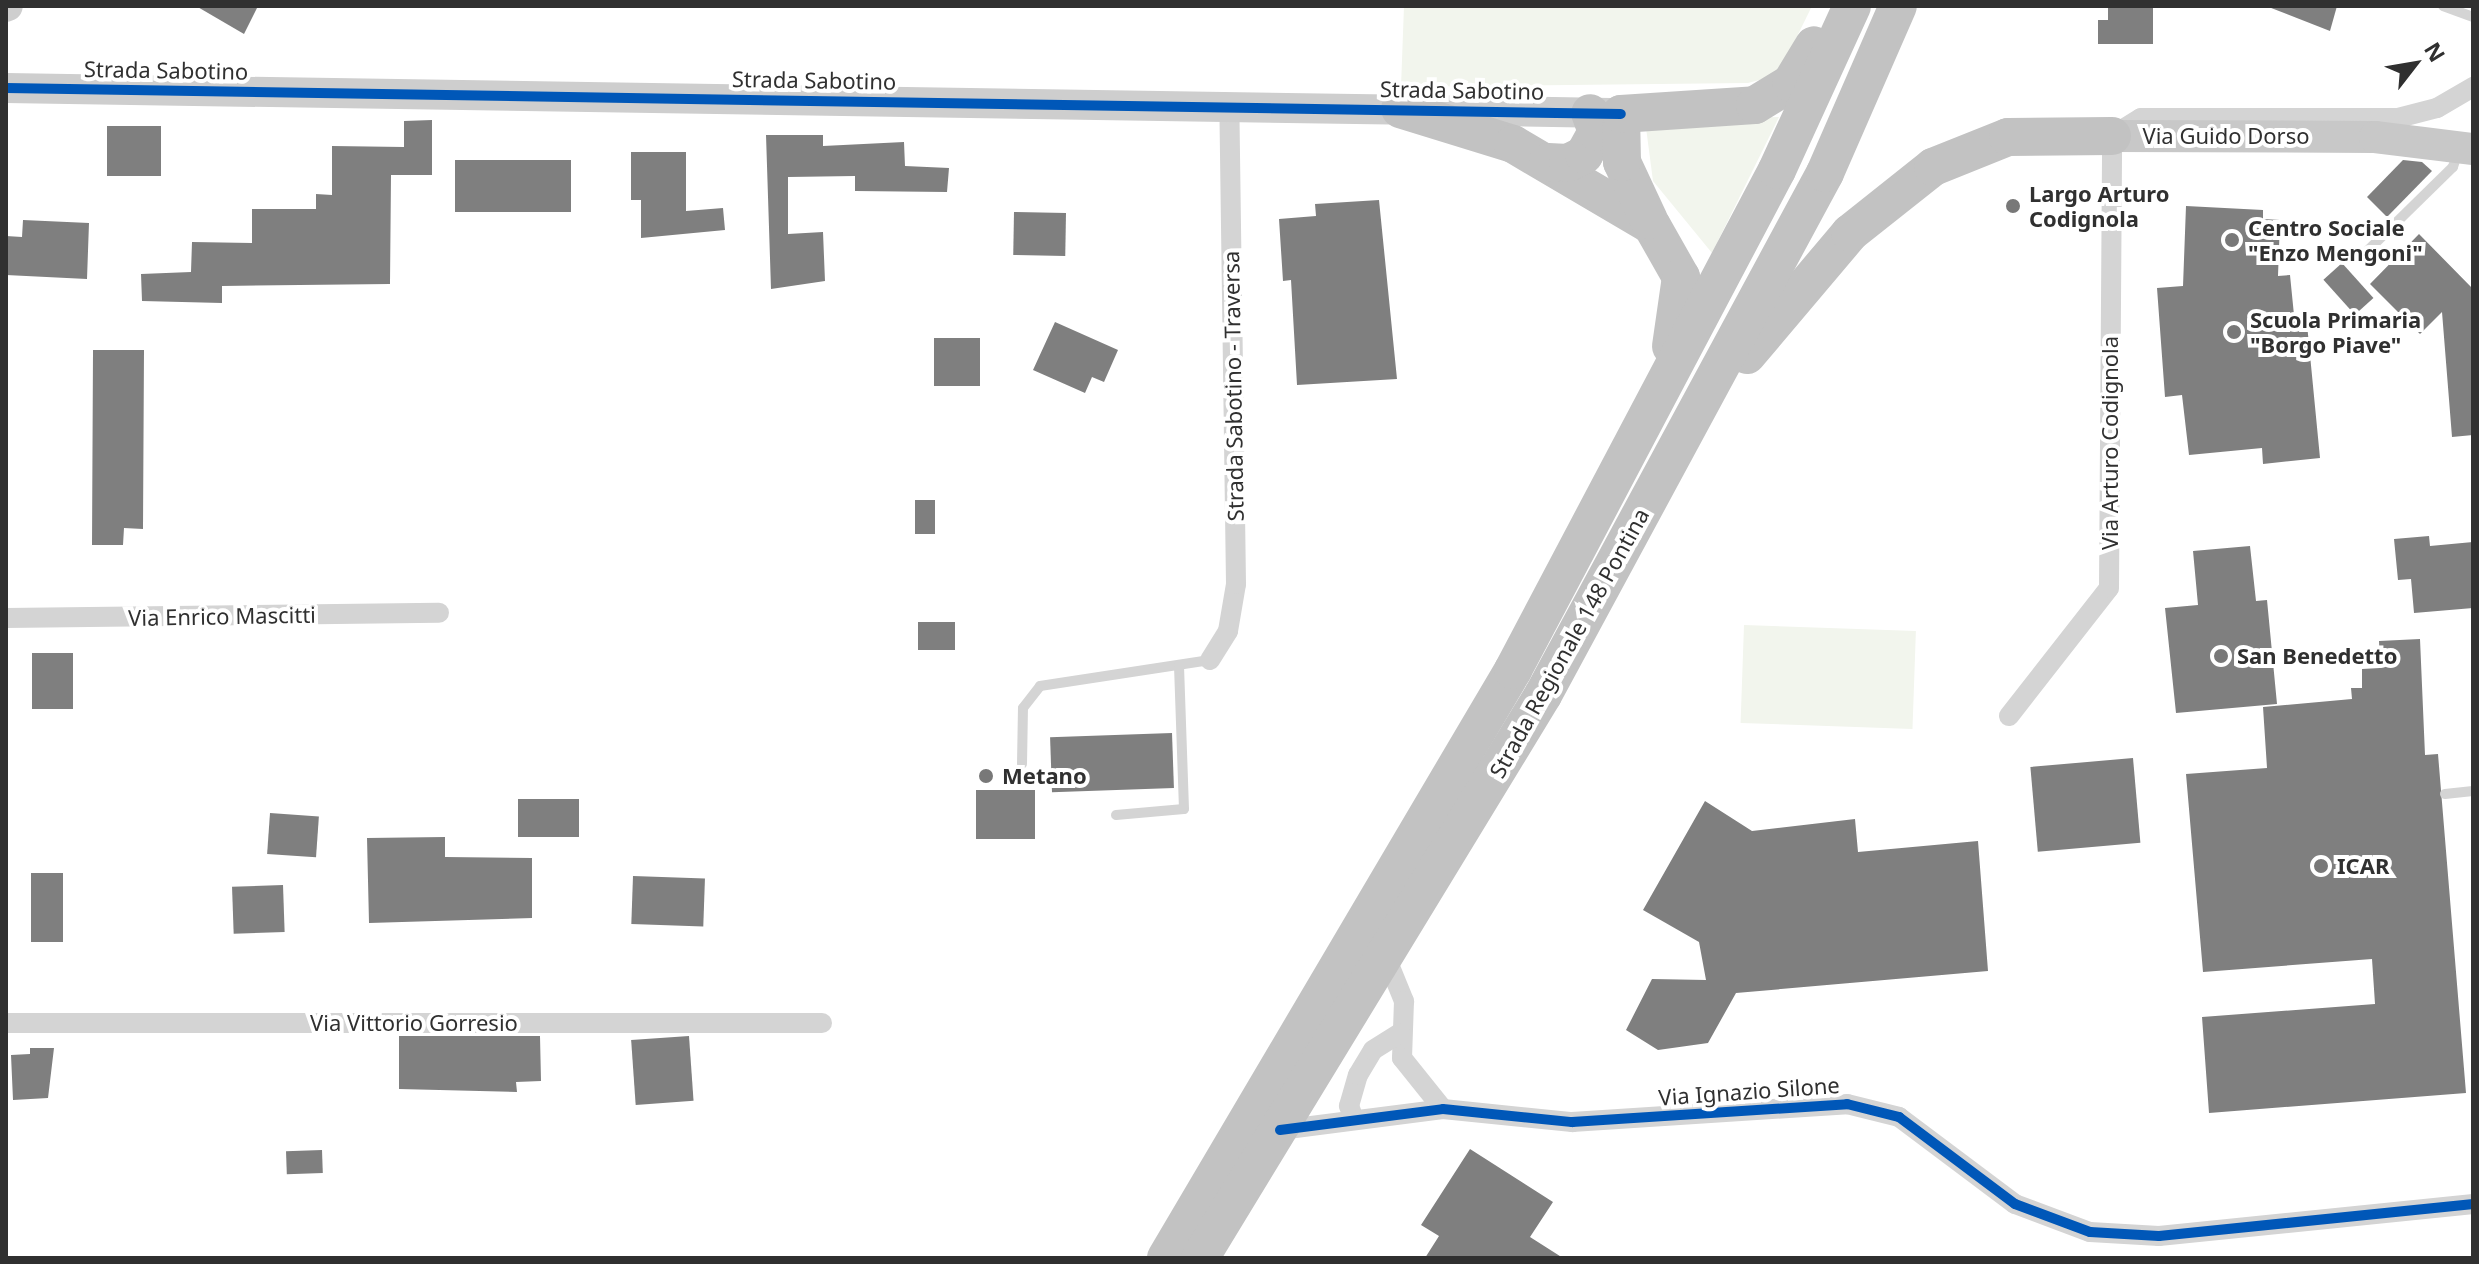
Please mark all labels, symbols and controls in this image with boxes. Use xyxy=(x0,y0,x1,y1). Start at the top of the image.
north arrow xyxy=(2375,24,2455,104)
text: N xyxy=(2418,36,2453,67)
street label: Strada Sabotino xyxy=(84,55,248,85)
street label: Strada Sabotino xyxy=(732,65,896,95)
street label: Strada Sabotino xyxy=(1380,75,1544,105)
street label: Via Guido Dorso xyxy=(2142,123,2310,149)
place label: Largo Arturo Codignola xyxy=(2029,180,2170,232)
marker: Largo Arturo Codignola xyxy=(2004,197,2022,215)
place label: Centro Sociale "Enzo Mengoni" xyxy=(2248,214,2423,266)
marker: Centro Sociale "Enzo Mengoni" xyxy=(2223,231,2241,249)
street label: Strada Sabotino - Traversa xyxy=(1217,251,1249,521)
place label: Scuola Primaria "Borgo Piave" xyxy=(2250,306,2421,358)
marker: Scuola Primaria "Borgo Piave" xyxy=(2225,323,2243,341)
street label: Via Arturo Codignola xyxy=(2097,336,2123,550)
street label: Strada Regionale 148 Pontina xyxy=(1484,504,1654,782)
street label: Via Enrico Mascitti xyxy=(128,601,316,631)
place label: San Benedetto xyxy=(2237,643,2397,669)
marker: San Benedetto xyxy=(2212,647,2230,665)
place label: Metano xyxy=(1002,763,1087,789)
marker: Metano xyxy=(977,767,995,785)
place label: ICAR xyxy=(2337,853,2389,879)
marker: ICAR xyxy=(2312,857,2330,875)
street label: Via Vittorio Gorresio xyxy=(310,1010,518,1036)
street label: Via Ignazio Silone xyxy=(1657,1071,1841,1111)

